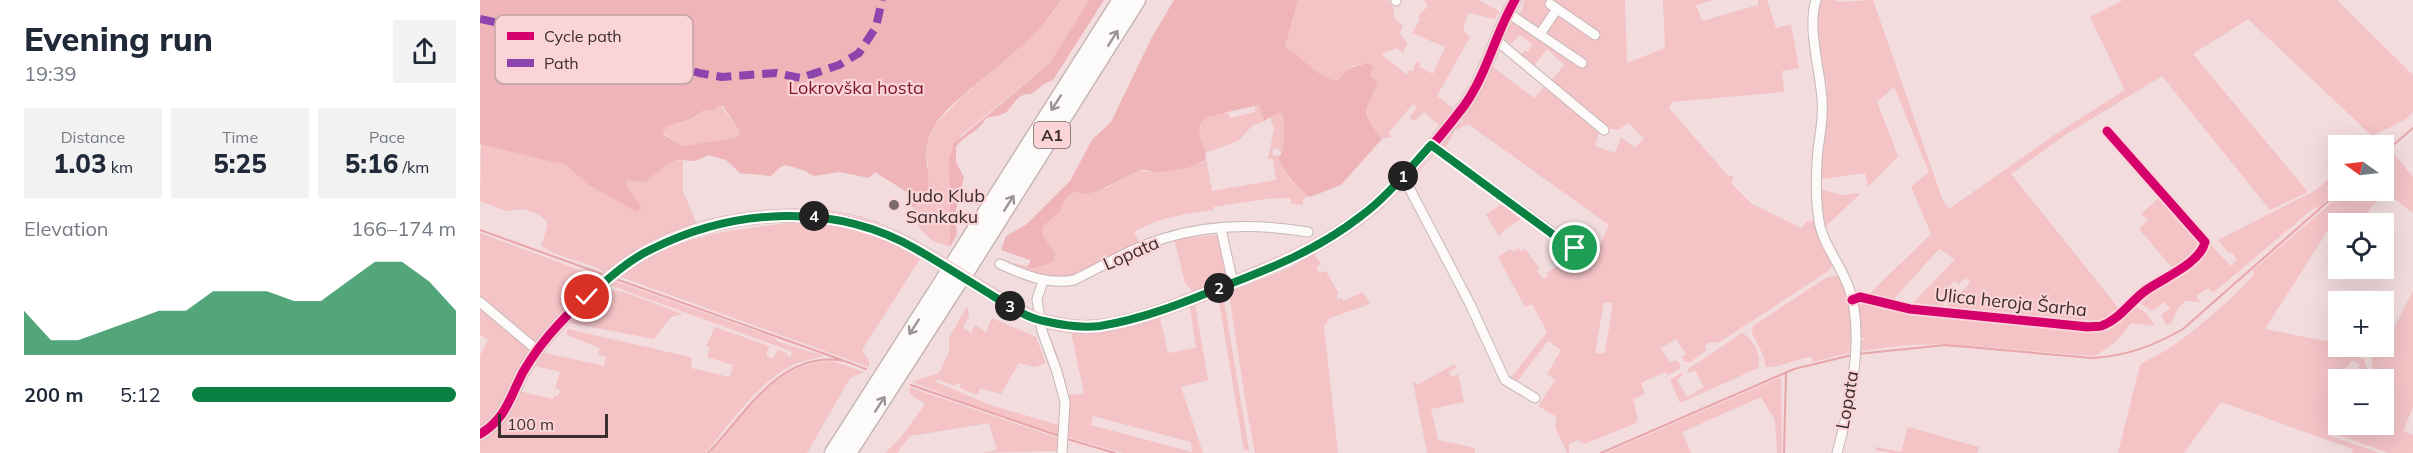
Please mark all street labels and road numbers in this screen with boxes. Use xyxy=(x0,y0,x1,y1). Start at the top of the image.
road number: A1 xyxy=(1034,122,1070,148)
street label: Lopata xyxy=(1100,231,1162,275)
street label: Ulica heroja Šarha xyxy=(1934,283,2088,321)
street label: Lopata xyxy=(1831,369,1863,431)

